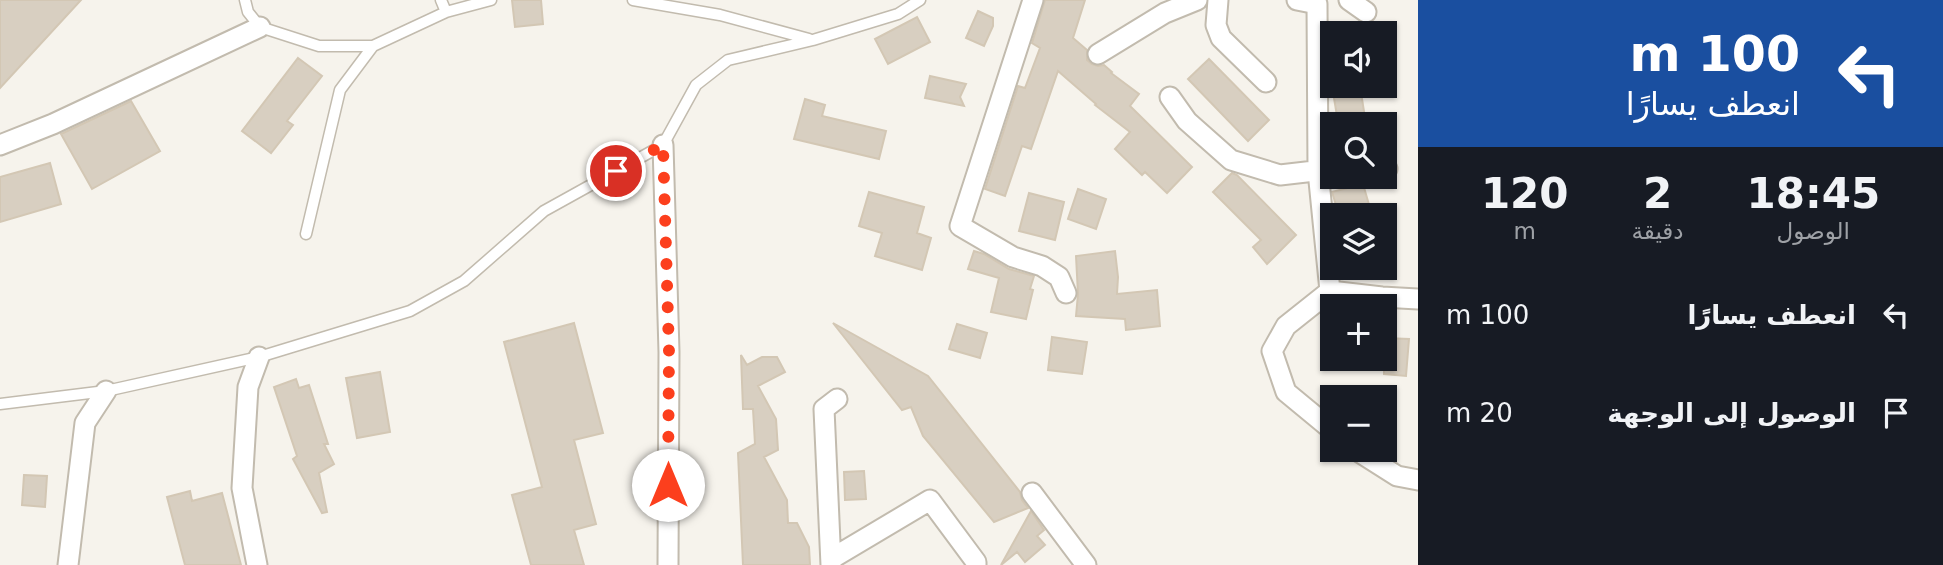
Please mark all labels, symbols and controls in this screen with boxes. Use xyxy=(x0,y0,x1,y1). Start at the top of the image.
map controls xyxy=(1320,21,1397,462)
button: sound xyxy=(1320,21,1397,98)
text: 100 m xyxy=(1630,26,1800,83)
icon: left xyxy=(1824,28,1915,119)
text: انعطف يسارًا xyxy=(1626,85,1800,123)
button: search xyxy=(1320,112,1397,189)
pin xyxy=(586,141,646,201)
icon: arrive xyxy=(597,152,635,190)
text: 120 xyxy=(1481,169,1569,218)
text: 2 xyxy=(1643,169,1672,218)
text: 18:45 xyxy=(1746,169,1880,218)
button: layers xyxy=(1320,203,1397,280)
text: m xyxy=(1514,218,1536,244)
text: دقيقة xyxy=(1631,218,1684,244)
text: الوصول xyxy=(1777,218,1850,244)
button: + xyxy=(1320,294,1397,371)
icon: left xyxy=(1877,296,1915,334)
text: 100 m xyxy=(1446,300,1529,330)
text: انعطف يسارًا xyxy=(1687,300,1856,330)
button: − xyxy=(1320,385,1397,462)
icon: arrive xyxy=(1877,394,1915,432)
text: 20 m xyxy=(1446,398,1513,428)
text: الوصول إلى الوجهة xyxy=(1607,398,1856,428)
position arrow xyxy=(631,448,705,522)

